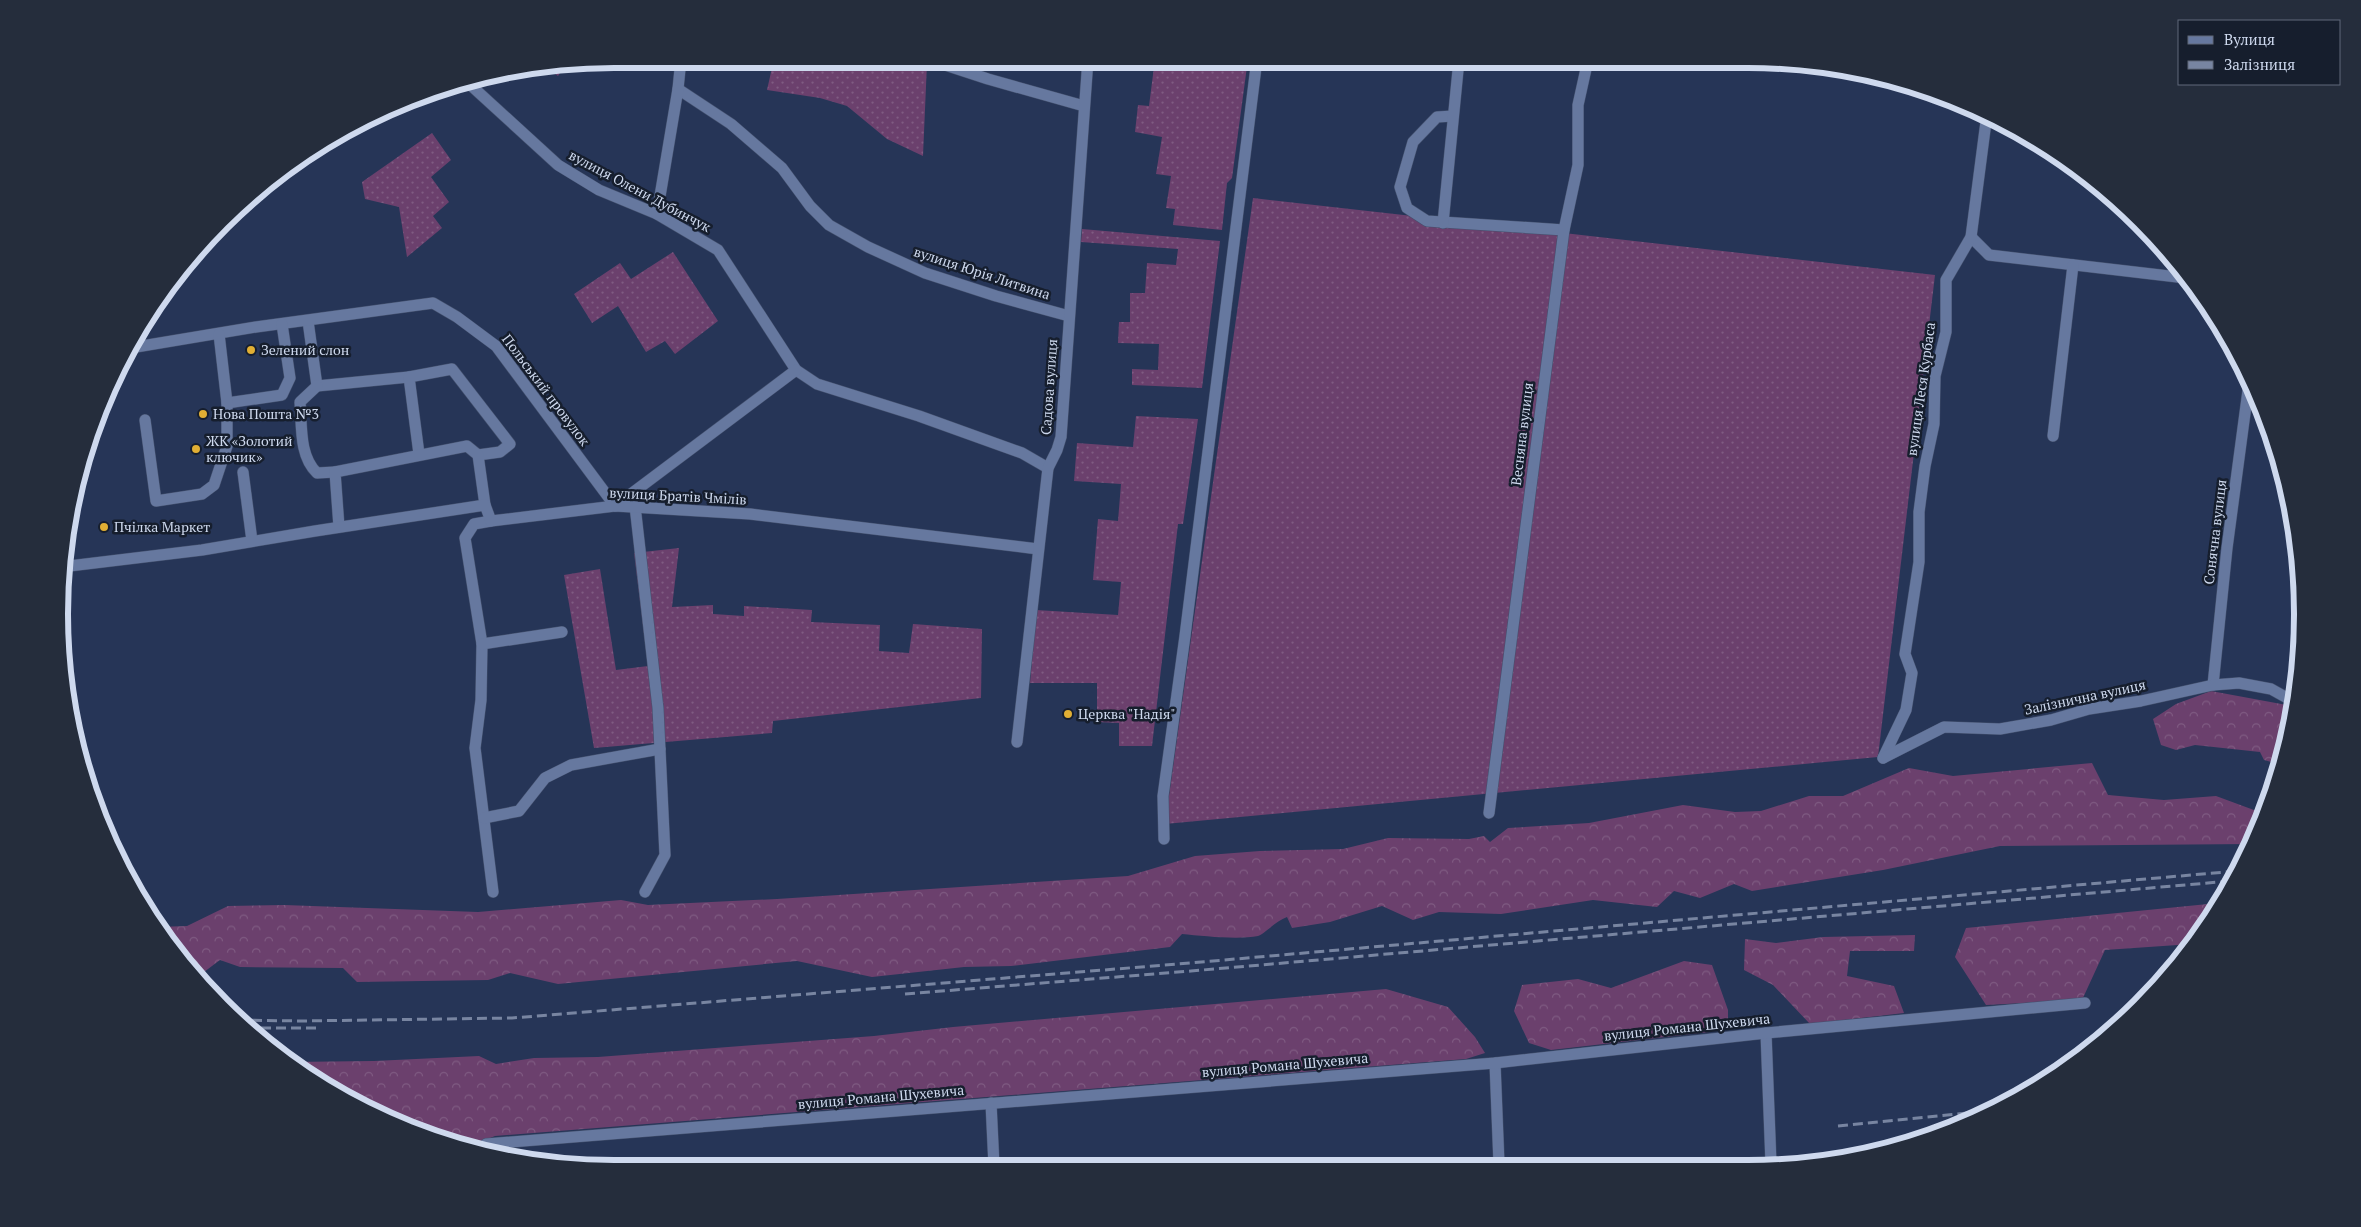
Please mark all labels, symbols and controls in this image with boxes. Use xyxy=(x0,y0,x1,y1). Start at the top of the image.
legend xyxy=(2178,20,2341,85)
text: Вулиця xyxy=(2224,29,2275,49)
text: Залізниця xyxy=(2224,54,2295,74)
street label: вулиця Олени Дубинчук xyxy=(566,145,715,236)
street label: вулиця Юрія Литвина xyxy=(911,241,1053,304)
street label: вулиця Леся Курбаса xyxy=(1902,321,1939,457)
street label: Польський провулок xyxy=(498,330,595,450)
street label: Садова вулиця xyxy=(1036,338,1061,436)
place label: Зелений слон xyxy=(261,340,350,359)
marker: Зелений слон xyxy=(245,344,257,356)
street label: Весняна вулиця xyxy=(1506,381,1537,486)
place label: Нова Пошта №3 xyxy=(213,404,319,423)
marker: Нова Пошта №3 xyxy=(197,408,209,420)
place label: ЖК «Золотий ключик» xyxy=(206,431,293,466)
marker: ЖК «Золотий ключик» xyxy=(190,443,202,455)
street label: Сонячна вулиця xyxy=(2199,478,2230,586)
street label: вулиця Братів Чмілів xyxy=(609,482,747,509)
place label: Пчілка Маркет xyxy=(114,517,210,536)
marker: Пчілка Маркет xyxy=(98,521,110,533)
street label: Залізнична вулиця xyxy=(2022,674,2147,719)
place label: Церква "Надія" xyxy=(1078,704,1176,723)
marker: Церква "Надія" xyxy=(1062,708,1074,720)
street label: вулиця Романа Шухевича xyxy=(1603,1008,1771,1045)
street label: вулиця Романа Шухевича xyxy=(1201,1048,1369,1081)
street label: вулиця Романа Шухевича xyxy=(797,1080,965,1113)

